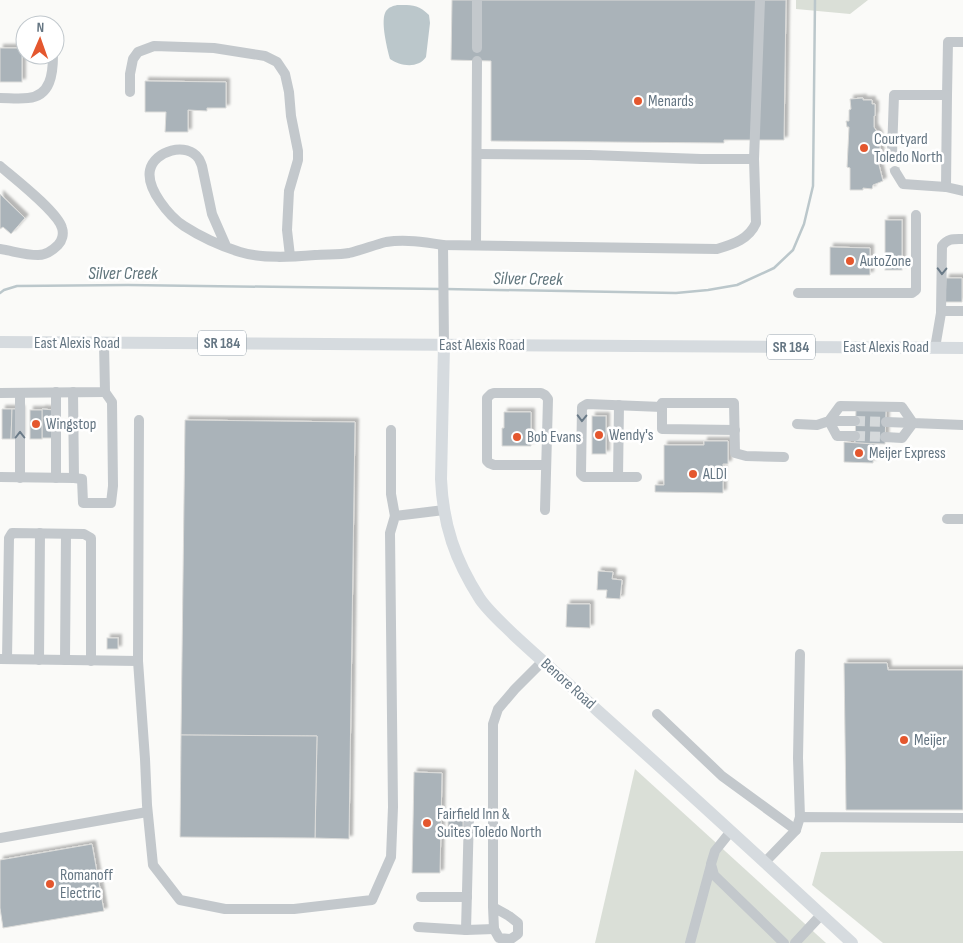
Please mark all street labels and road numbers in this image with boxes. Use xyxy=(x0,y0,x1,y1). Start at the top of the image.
road number: SR 184 xyxy=(198,330,246,356)
street label: East Alexis Road xyxy=(34,334,120,353)
road number: SR 184 xyxy=(767,334,815,360)
street label: East Alexis Road xyxy=(439,336,525,355)
street label: East Alexis Road xyxy=(843,338,929,357)
street label: Benore Road xyxy=(537,655,599,713)

